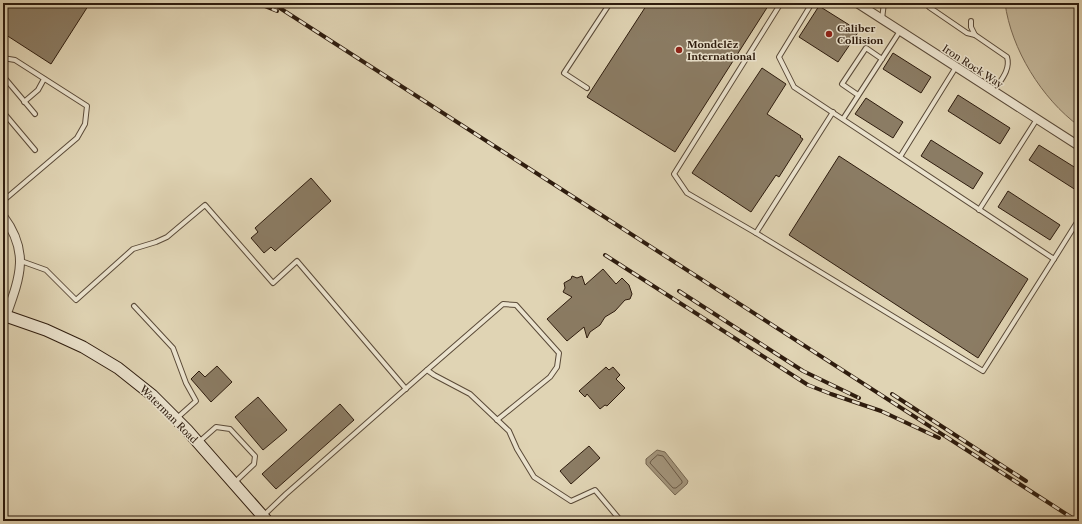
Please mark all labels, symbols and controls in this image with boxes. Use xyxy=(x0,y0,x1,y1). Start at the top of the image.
place label: Caliber Collision xyxy=(837,22,884,47)
marker: Caliber Collision xyxy=(824,29,834,39)
place label: Mondelēz International xyxy=(687,38,756,63)
street label: Iron Rock Way xyxy=(940,42,1006,91)
marker: Mondelēz International xyxy=(674,45,684,55)
street label: Waterman Road xyxy=(136,382,200,446)

